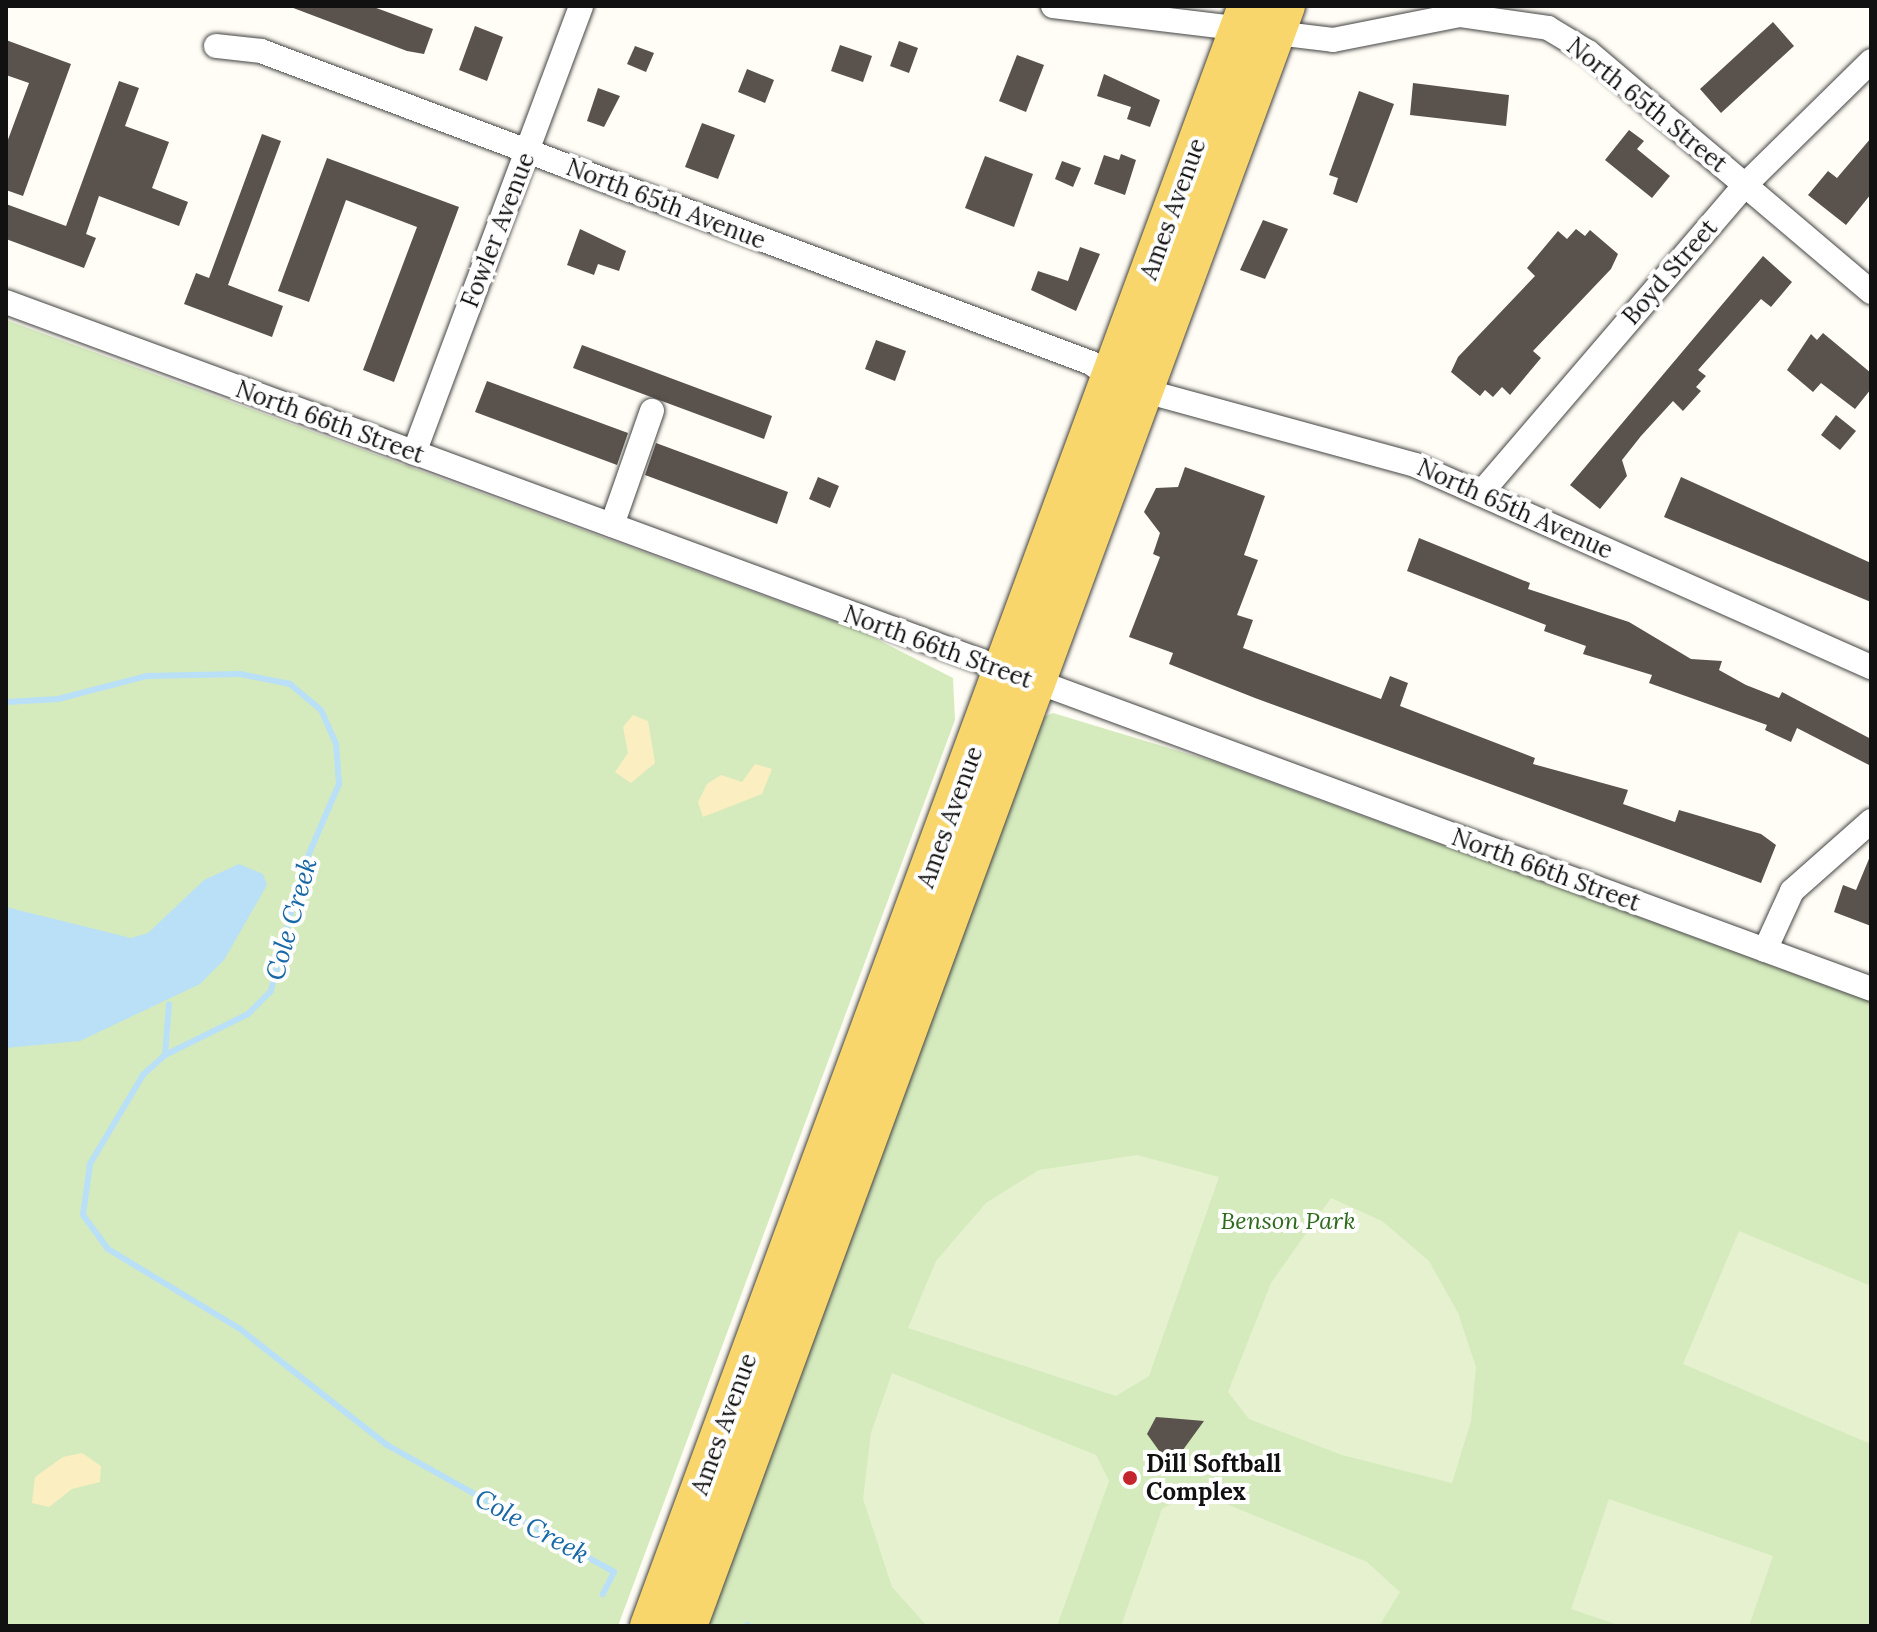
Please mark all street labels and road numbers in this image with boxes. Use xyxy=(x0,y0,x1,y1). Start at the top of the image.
street label: North 65th Street xyxy=(1561,32,1733,178)
street label: Ames Avenue xyxy=(1134,134,1212,284)
street label: Fowler Avenue xyxy=(455,149,541,311)
street label: North 65th Avenue xyxy=(562,153,770,255)
street label: Boyd Street xyxy=(1617,214,1723,330)
street label: North 66th Street xyxy=(232,375,428,469)
street label: North 65th Avenue xyxy=(1413,453,1617,565)
street label: North 66th Street xyxy=(840,600,1036,694)
street label: Ames Avenue xyxy=(911,742,989,892)
street label: North 66th Street xyxy=(1448,823,1644,917)
street label: Ames Avenue xyxy=(685,1349,763,1499)

